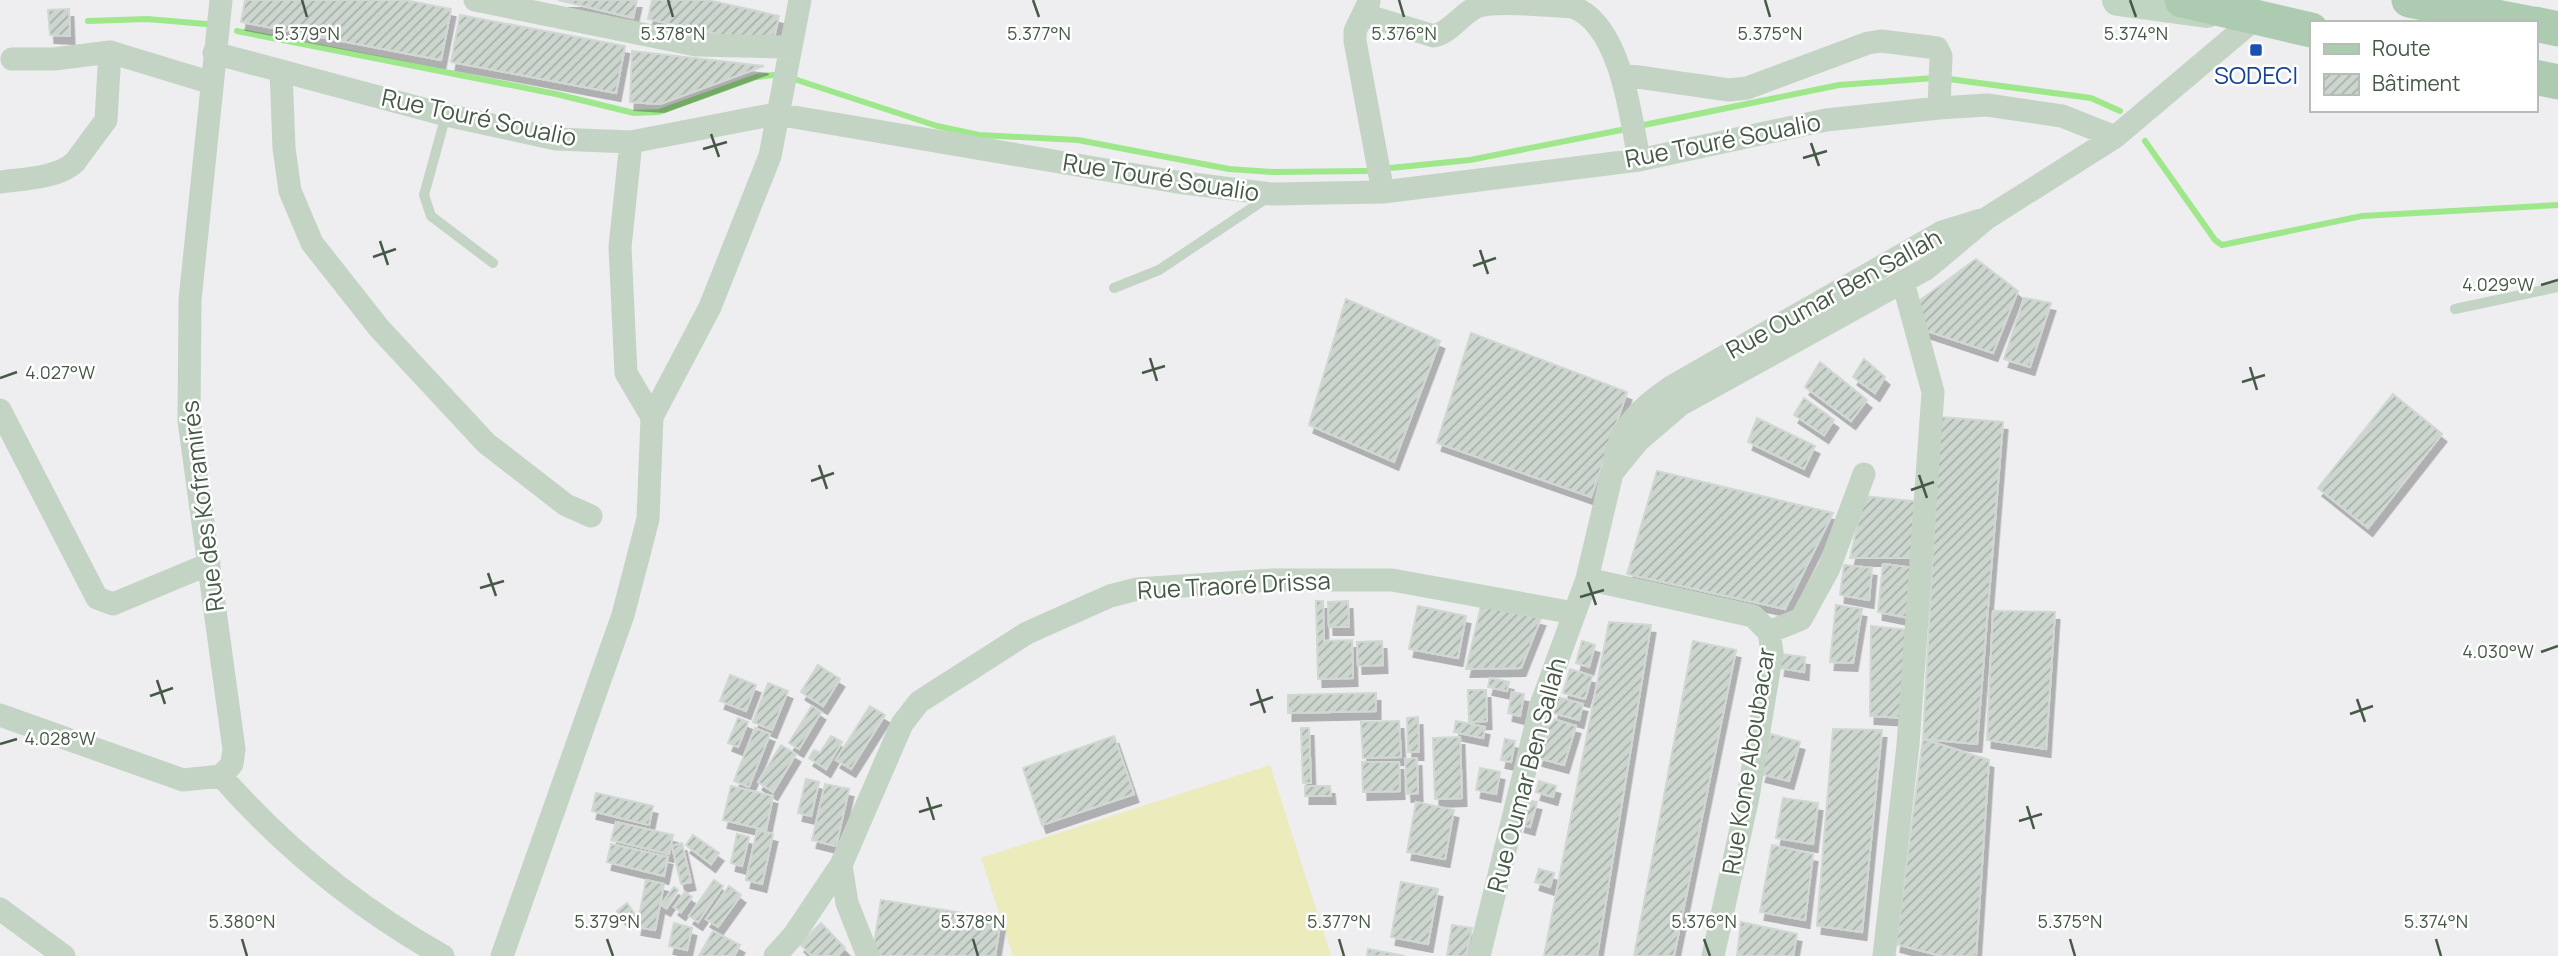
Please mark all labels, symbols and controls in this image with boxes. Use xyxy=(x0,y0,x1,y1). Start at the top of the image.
text: 5.379°N xyxy=(274,21,340,45)
text: 5.378°N xyxy=(641,21,705,45)
text: 5.377°N xyxy=(1007,21,1071,45)
text: 5.376°N xyxy=(1371,21,1437,45)
text: 5.375°N xyxy=(1738,21,1802,45)
text: 5.374°N xyxy=(2104,21,2168,45)
legend xyxy=(2310,21,2537,112)
text: Route xyxy=(2372,34,2430,62)
marker: SODECI xyxy=(2248,42,2264,58)
place label: SODECI xyxy=(2214,58,2298,91)
text: Bâtiment xyxy=(2372,69,2460,97)
street label: Rue Touré Soualio xyxy=(379,80,580,153)
street label: Rue Touré Soualio xyxy=(1622,104,1823,175)
street label: Rue Touré Soualio xyxy=(1061,145,1262,208)
street label: Rue Oumar Ben Sallah xyxy=(1720,220,1947,366)
text: 4.029°W xyxy=(2462,272,2534,296)
text: 4.027°W xyxy=(25,360,95,384)
street label: Rue des Koframirés xyxy=(172,399,231,614)
street label: Rue Traoré Drissa xyxy=(1136,563,1331,606)
text: 4.030°W xyxy=(2462,639,2534,663)
street label: Rue Kone Aboubacar xyxy=(1713,645,1782,877)
street label: Rue Oumar Ben Sallah xyxy=(1478,654,1573,895)
text: 4.028°W xyxy=(24,726,96,750)
text: 5.380°N xyxy=(209,909,275,933)
text: 5.379°N xyxy=(574,909,640,933)
text: 5.378°N xyxy=(941,909,1005,933)
text: 5.377°N xyxy=(1307,909,1371,933)
text: 5.376°N xyxy=(1671,909,1737,933)
text: 5.375°N xyxy=(2038,909,2102,933)
text: 5.374°N xyxy=(2404,909,2468,933)

